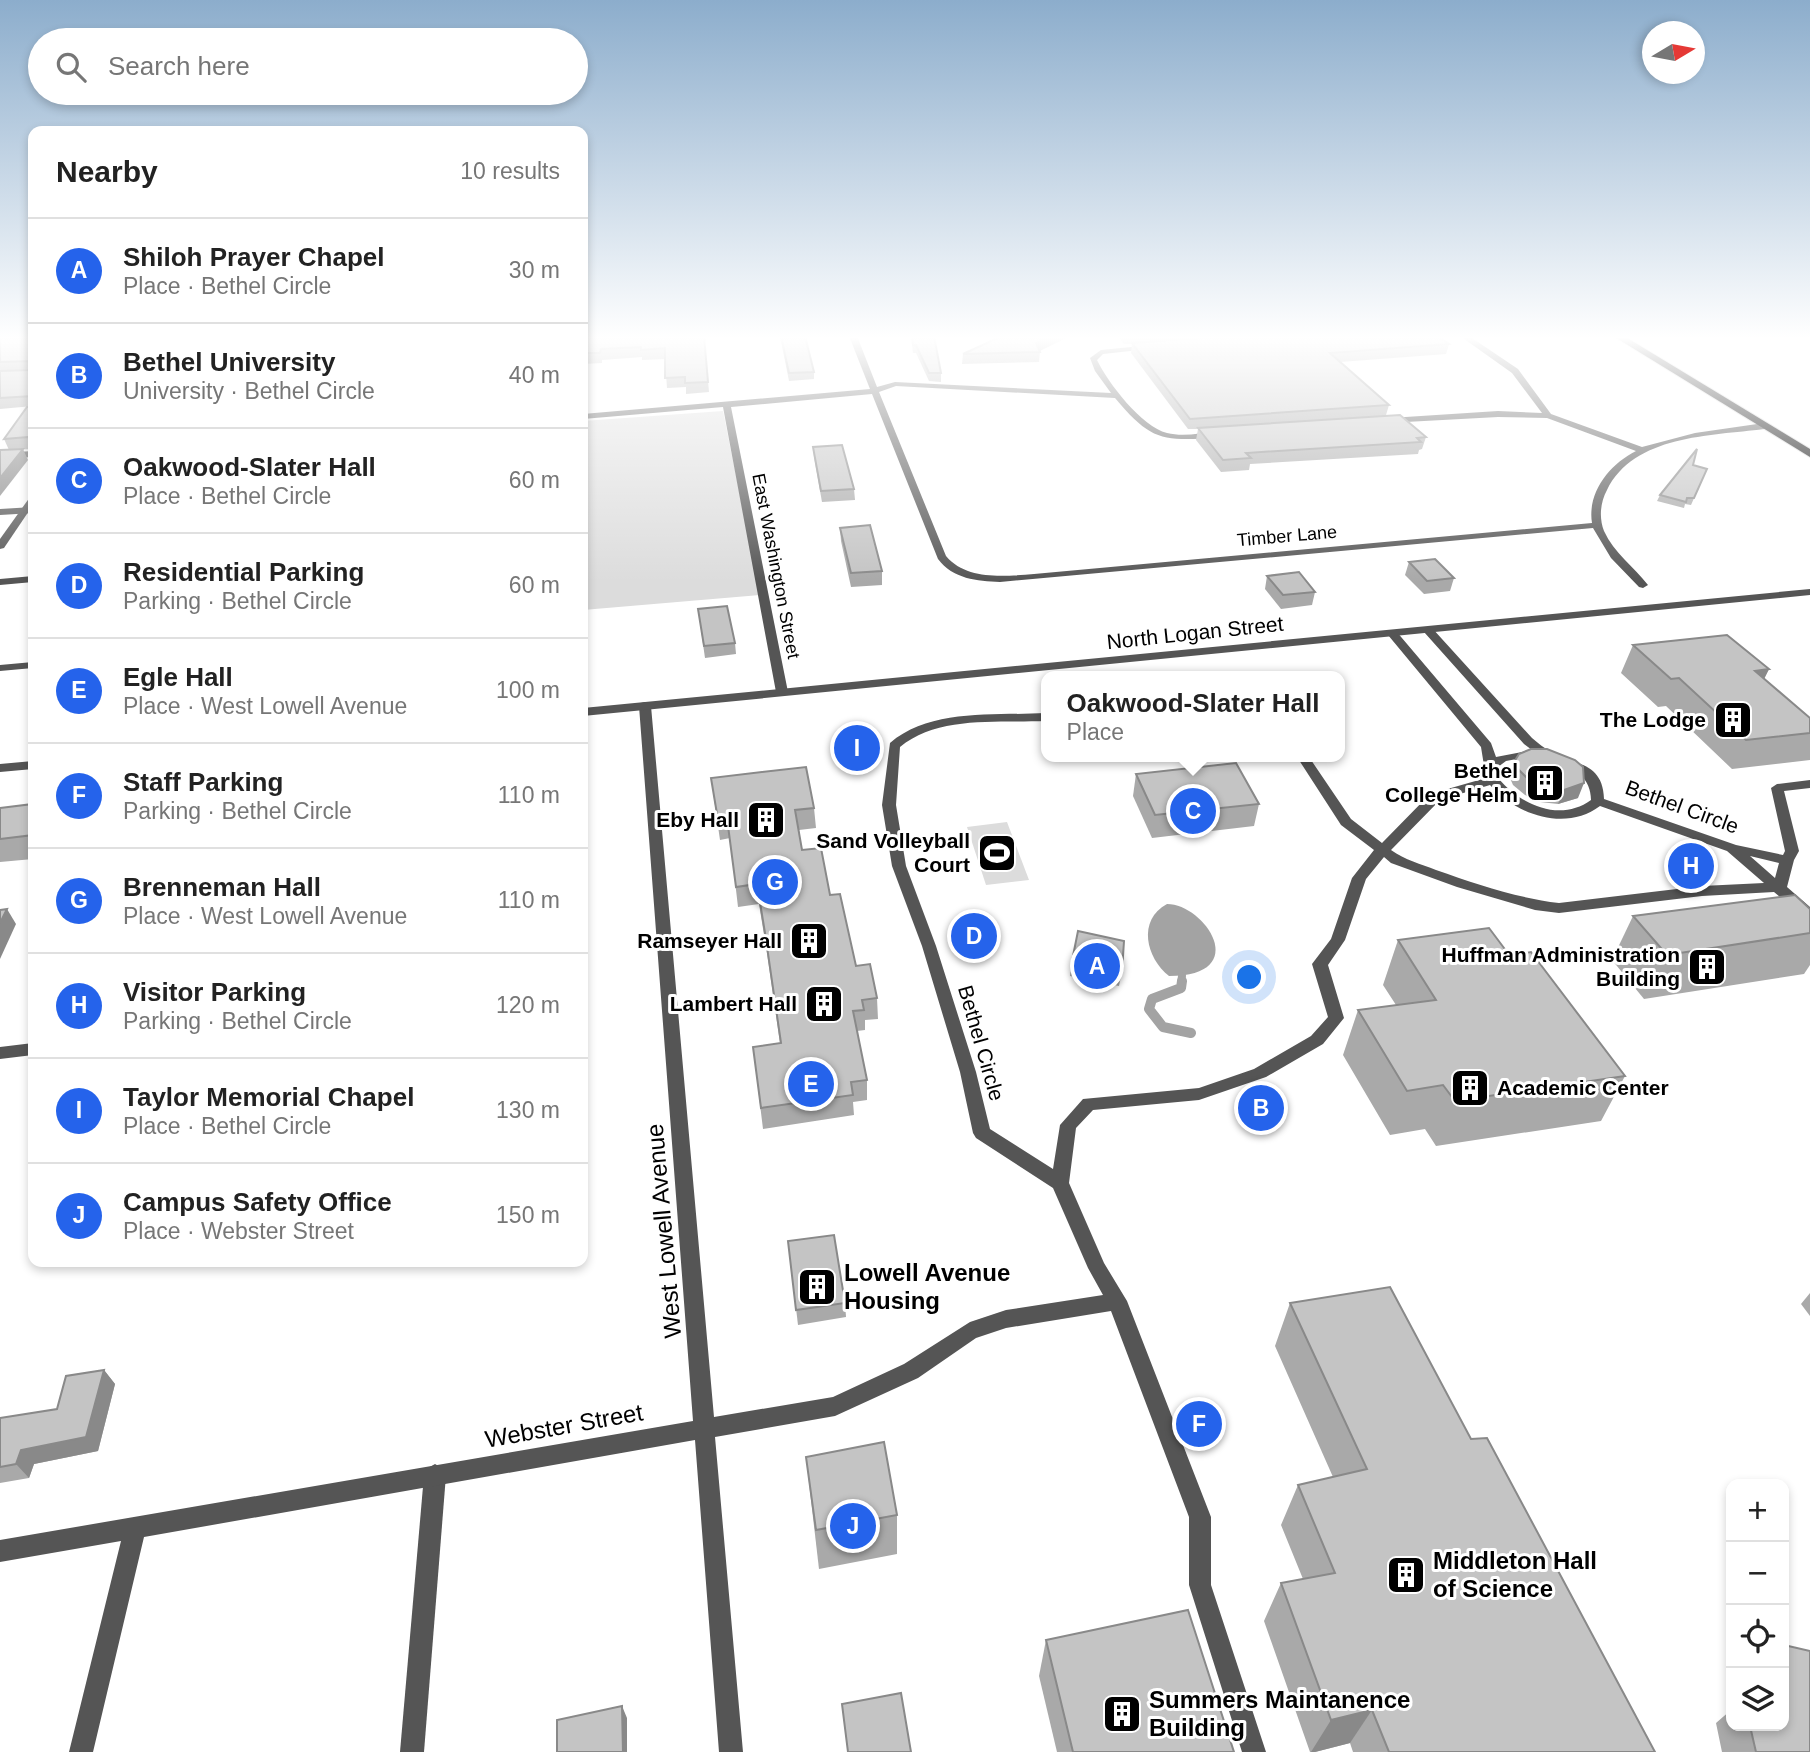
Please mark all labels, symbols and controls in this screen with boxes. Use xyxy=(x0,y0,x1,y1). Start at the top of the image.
north arrow xyxy=(1642,21,1705,84)
search box xyxy=(28,28,588,105)
icon: search xyxy=(52,48,90,86)
text: Search here xyxy=(108,51,250,81)
text: Nearby xyxy=(56,155,158,188)
text: 10 results xyxy=(460,158,560,184)
text: Shiloh Prayer Chapel xyxy=(123,242,385,272)
text: A xyxy=(71,257,87,283)
text: 30 m xyxy=(509,257,560,283)
text: Place · Bethel Circle xyxy=(123,273,331,299)
text: Bethel University xyxy=(123,347,335,377)
text: B xyxy=(71,362,87,388)
text: 40 m xyxy=(509,362,560,388)
text: University · Bethel Circle xyxy=(123,378,375,404)
text: Oakwood-Slater Hall xyxy=(123,452,376,482)
text: C xyxy=(71,467,87,493)
text: 60 m xyxy=(509,467,560,493)
street label: East Washington Street xyxy=(748,472,804,660)
text: Place · Bethel Circle xyxy=(123,483,331,509)
street label: Timber Lane xyxy=(1236,522,1338,550)
text: Residential Parking xyxy=(123,557,364,587)
text: D xyxy=(71,572,87,598)
text: 60 m xyxy=(509,572,560,598)
text: Parking · Bethel Circle xyxy=(123,588,352,614)
street label: North Logan Street xyxy=(1106,612,1285,653)
text: Egle Hall xyxy=(123,662,233,692)
popup xyxy=(1041,671,1345,762)
text: E xyxy=(71,677,87,703)
text: 100 m xyxy=(496,677,560,703)
text: Oakwood-Slater Hall xyxy=(1067,688,1319,718)
text: Place · West Lowell Avenue xyxy=(123,693,407,719)
building icon: The Lodge xyxy=(1712,699,1754,741)
place label: The Lodge xyxy=(1600,708,1706,731)
text: Place xyxy=(1067,719,1124,745)
pin: I xyxy=(834,722,880,774)
place label: Bethel College Helm xyxy=(1385,759,1518,806)
building icon: Bethel College Helm xyxy=(1524,762,1566,804)
text: Staff Parking xyxy=(123,767,283,797)
street label: Bethel Circle xyxy=(1622,775,1742,838)
text: F xyxy=(72,782,86,808)
text: 110 m xyxy=(498,782,560,808)
pin: C xyxy=(1170,785,1216,837)
text: Parking · Bethel Circle xyxy=(123,798,352,824)
building icon: Eby Hall xyxy=(745,799,787,841)
place label: Eby Hall xyxy=(656,808,739,831)
place label: Sand Volleyball Court xyxy=(816,829,970,876)
sports icon: Sand Volleyball Court xyxy=(976,832,1018,874)
pin: H xyxy=(1668,840,1714,892)
pin: G xyxy=(752,856,798,908)
text: Brenneman Hall xyxy=(123,872,321,902)
text: G xyxy=(70,887,88,913)
text: 110 m xyxy=(498,887,560,913)
text: Place · West Lowell Avenue xyxy=(123,903,407,929)
pin: D xyxy=(951,910,997,962)
building icon: Ramseyer Hall xyxy=(788,920,830,962)
place label: Ramseyer Hall xyxy=(637,929,782,952)
pin: A xyxy=(1074,940,1120,992)
place label: Huffman Administration Building xyxy=(1442,943,1680,990)
building icon: Huffman Administration Building xyxy=(1686,946,1728,988)
your location xyxy=(1232,960,1266,994)
text: Visitor Parking xyxy=(123,977,306,1007)
street label: Bethel Circle xyxy=(954,982,1009,1103)
building icon: Lambert Hall xyxy=(803,983,845,1025)
text: H xyxy=(71,992,87,1018)
text: 120 m xyxy=(496,992,560,1018)
place label: Lambert Hall xyxy=(670,992,797,1015)
text: Parking · Bethel Circle xyxy=(123,1008,352,1034)
pin: E xyxy=(788,1058,834,1110)
building icon: Academic Center xyxy=(1449,1067,1491,1109)
place label: Academic Center xyxy=(1497,1076,1669,1099)
text: Taylor Memorial Chapel xyxy=(123,1082,414,1112)
pin: B xyxy=(1238,1082,1284,1134)
text: I xyxy=(76,1097,82,1123)
text: 130 m xyxy=(496,1097,560,1123)
text: Place · Bethel Circle xyxy=(123,1113,331,1139)
street label: West Lowell Avenue xyxy=(641,1123,686,1339)
text: Campus Safety Office xyxy=(123,1187,392,1217)
text: J xyxy=(73,1202,85,1228)
text: 150 m xyxy=(496,1202,560,1228)
text: Place · Webster Street xyxy=(123,1218,354,1244)
place label: Lowell Avenue Housing xyxy=(844,1259,1010,1314)
building icon: Lowell Avenue Housing xyxy=(796,1266,838,1308)
street label: Webster Street xyxy=(483,1398,645,1453)
pin: F xyxy=(1176,1398,1222,1450)
map controls xyxy=(1726,1479,1789,1731)
button: + xyxy=(1726,1479,1789,1542)
pin: J xyxy=(830,1500,876,1552)
button: − xyxy=(1726,1542,1789,1605)
place label: Middleton Hall of Science xyxy=(1433,1547,1597,1602)
building icon: Middleton Hall of Science xyxy=(1385,1554,1427,1596)
button: locate xyxy=(1726,1605,1789,1668)
button: layers xyxy=(1726,1668,1789,1731)
place label: Summers Maintanence Building xyxy=(1149,1686,1410,1741)
building icon: Summers Maintanence Building xyxy=(1101,1693,1143,1735)

